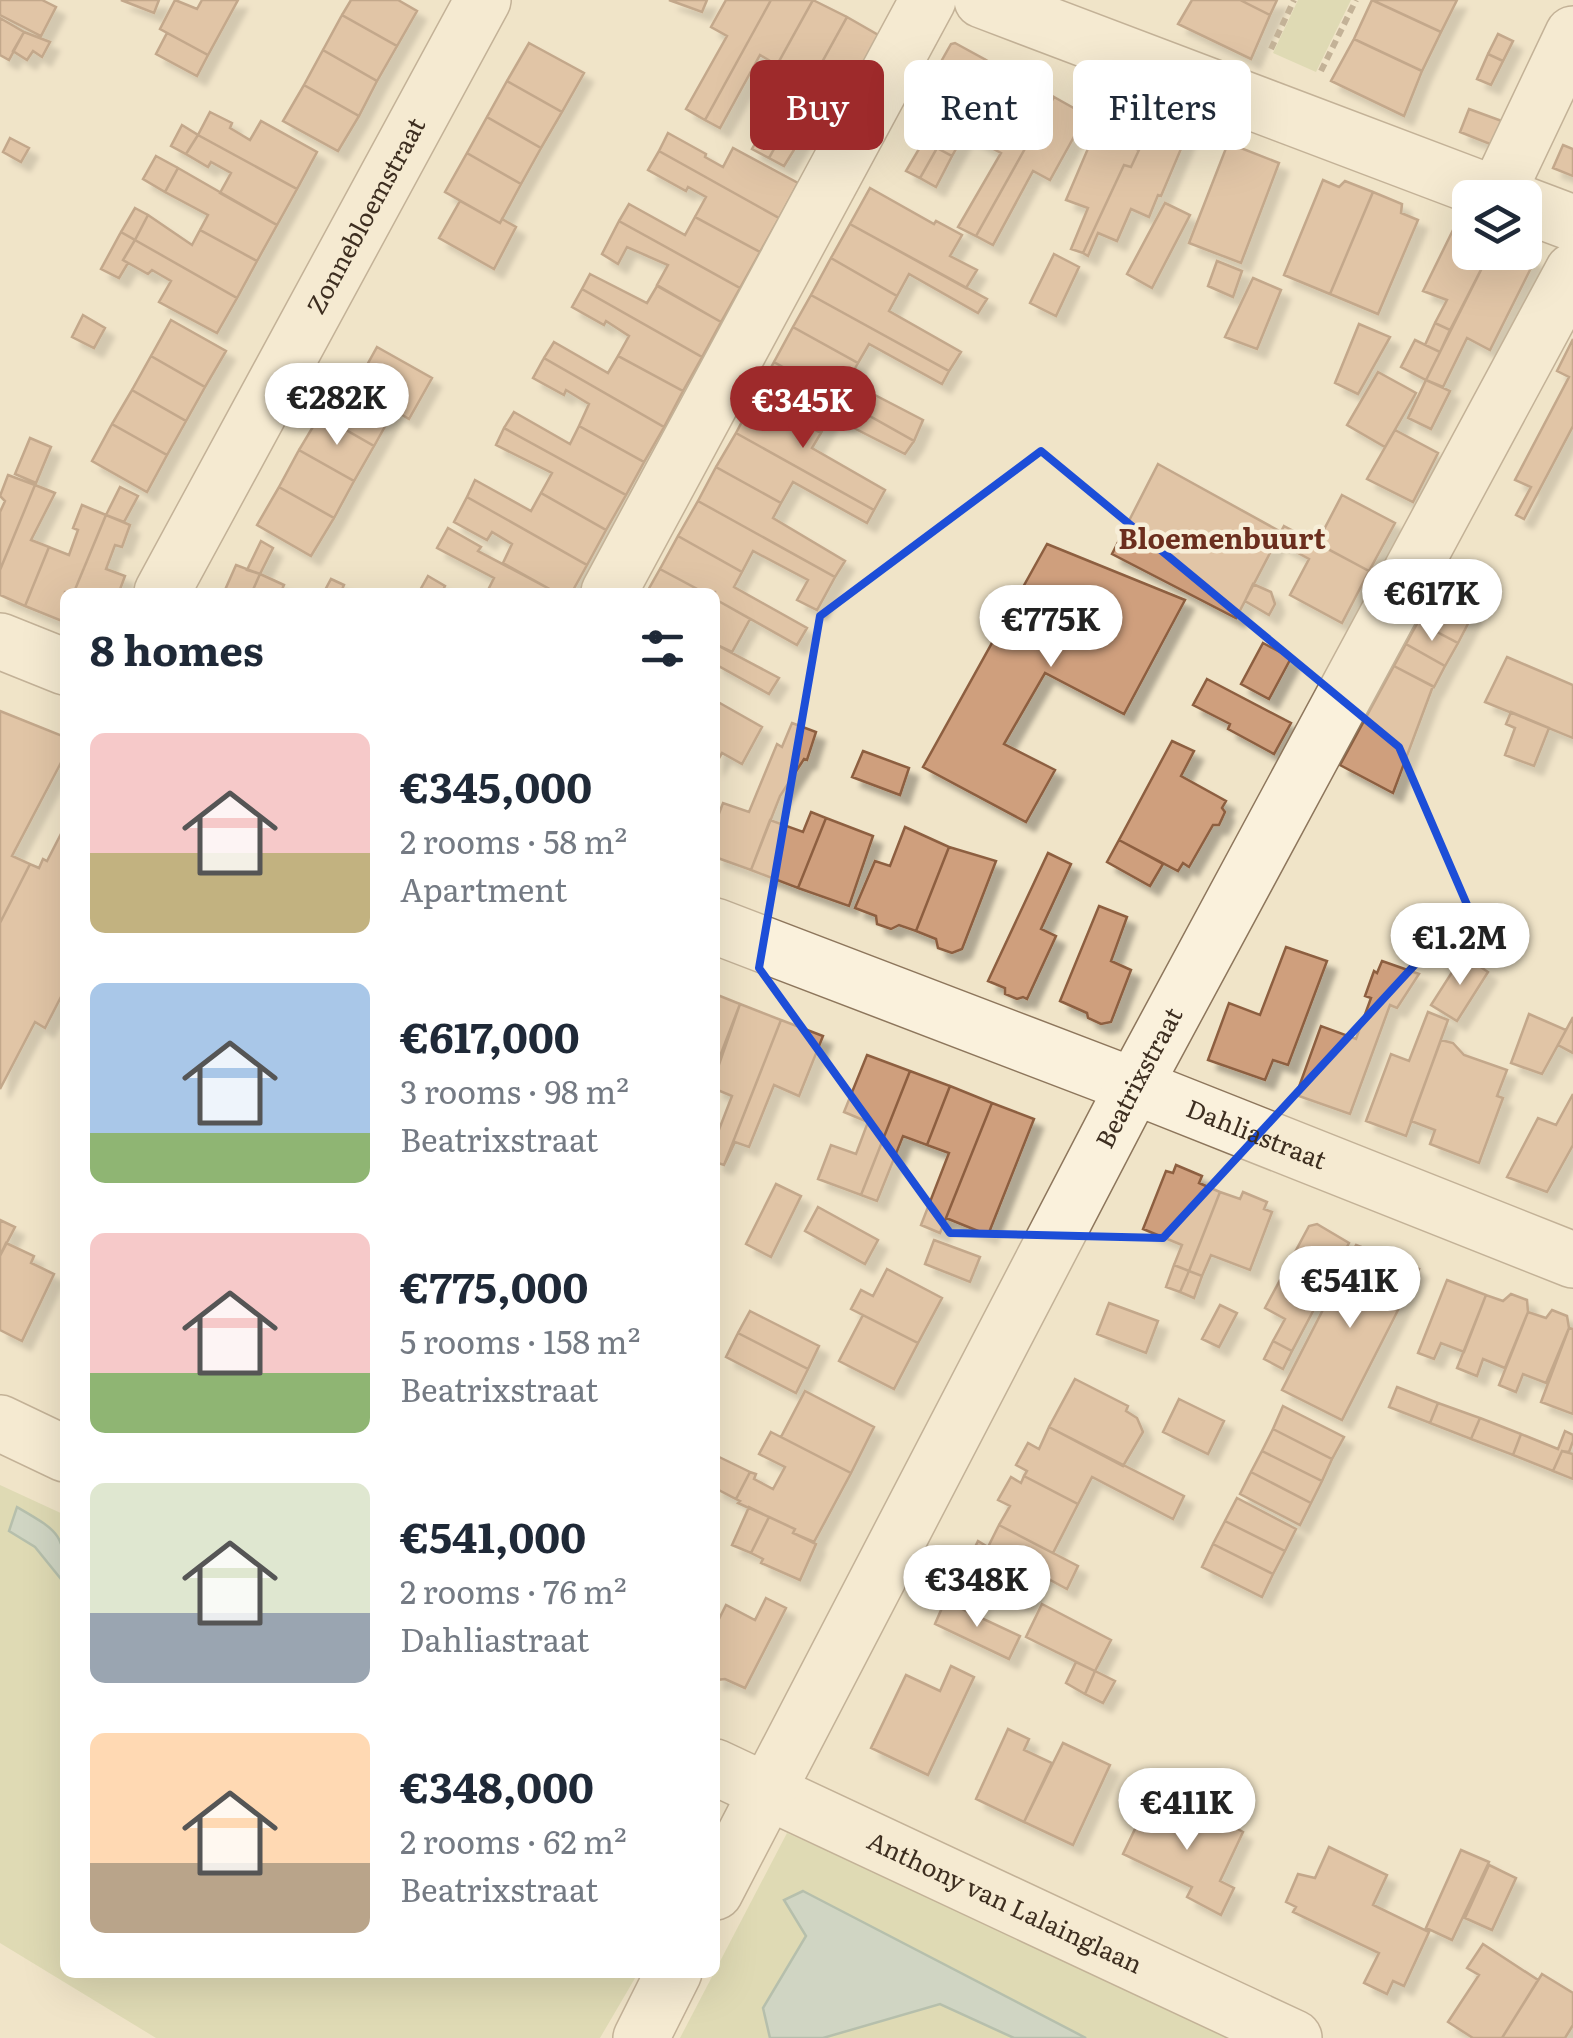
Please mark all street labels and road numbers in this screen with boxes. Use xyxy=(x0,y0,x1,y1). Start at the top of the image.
street label: Zonnebloemstraat xyxy=(296,110,433,320)
street label: Beatrixstraat xyxy=(1085,1000,1190,1154)
street label: Dahliastraat xyxy=(1181,1089,1332,1178)
street label: Anthony van Lalainglaan xyxy=(862,1821,1149,1982)

